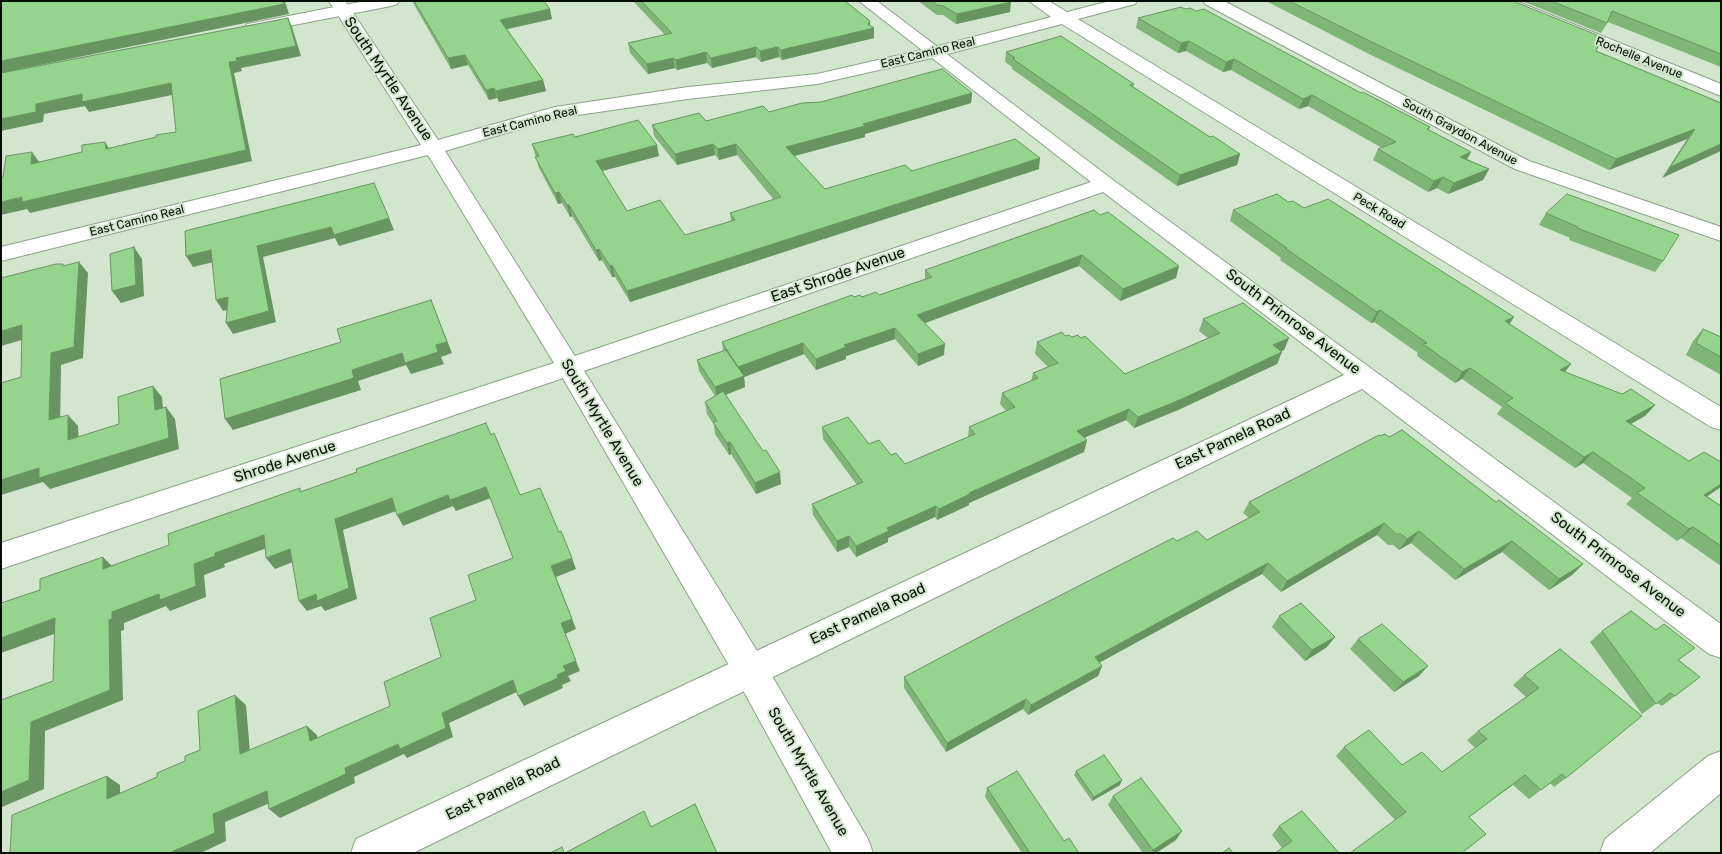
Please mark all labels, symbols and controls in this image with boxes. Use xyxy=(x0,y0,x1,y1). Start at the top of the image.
street label: South Myrtle Avenue xyxy=(340,14,436,144)
street label: East Camino Real xyxy=(879,34,977,72)
street label: Rochelle Avenue xyxy=(1593,34,1685,82)
street label: South Graydon Avenue xyxy=(1400,96,1520,168)
street label: East Camino Real xyxy=(481,103,579,141)
street label: Peck Road xyxy=(1350,190,1408,232)
street label: East Camino Real xyxy=(88,202,186,240)
street label: East Shrode Avenue xyxy=(769,244,907,306)
street label: South Primrose Avenue xyxy=(1222,265,1364,379)
street label: South Myrtle Avenue xyxy=(557,356,647,490)
street label: East Pamela Road xyxy=(1172,404,1294,474)
street label: Shrode Avenue xyxy=(232,437,338,487)
street label: South Primrose Avenue xyxy=(1547,508,1689,622)
street label: East Pamela Road xyxy=(807,579,929,649)
street label: South Myrtle Avenue xyxy=(764,704,852,840)
street label: East Pamela Road xyxy=(443,753,563,825)

